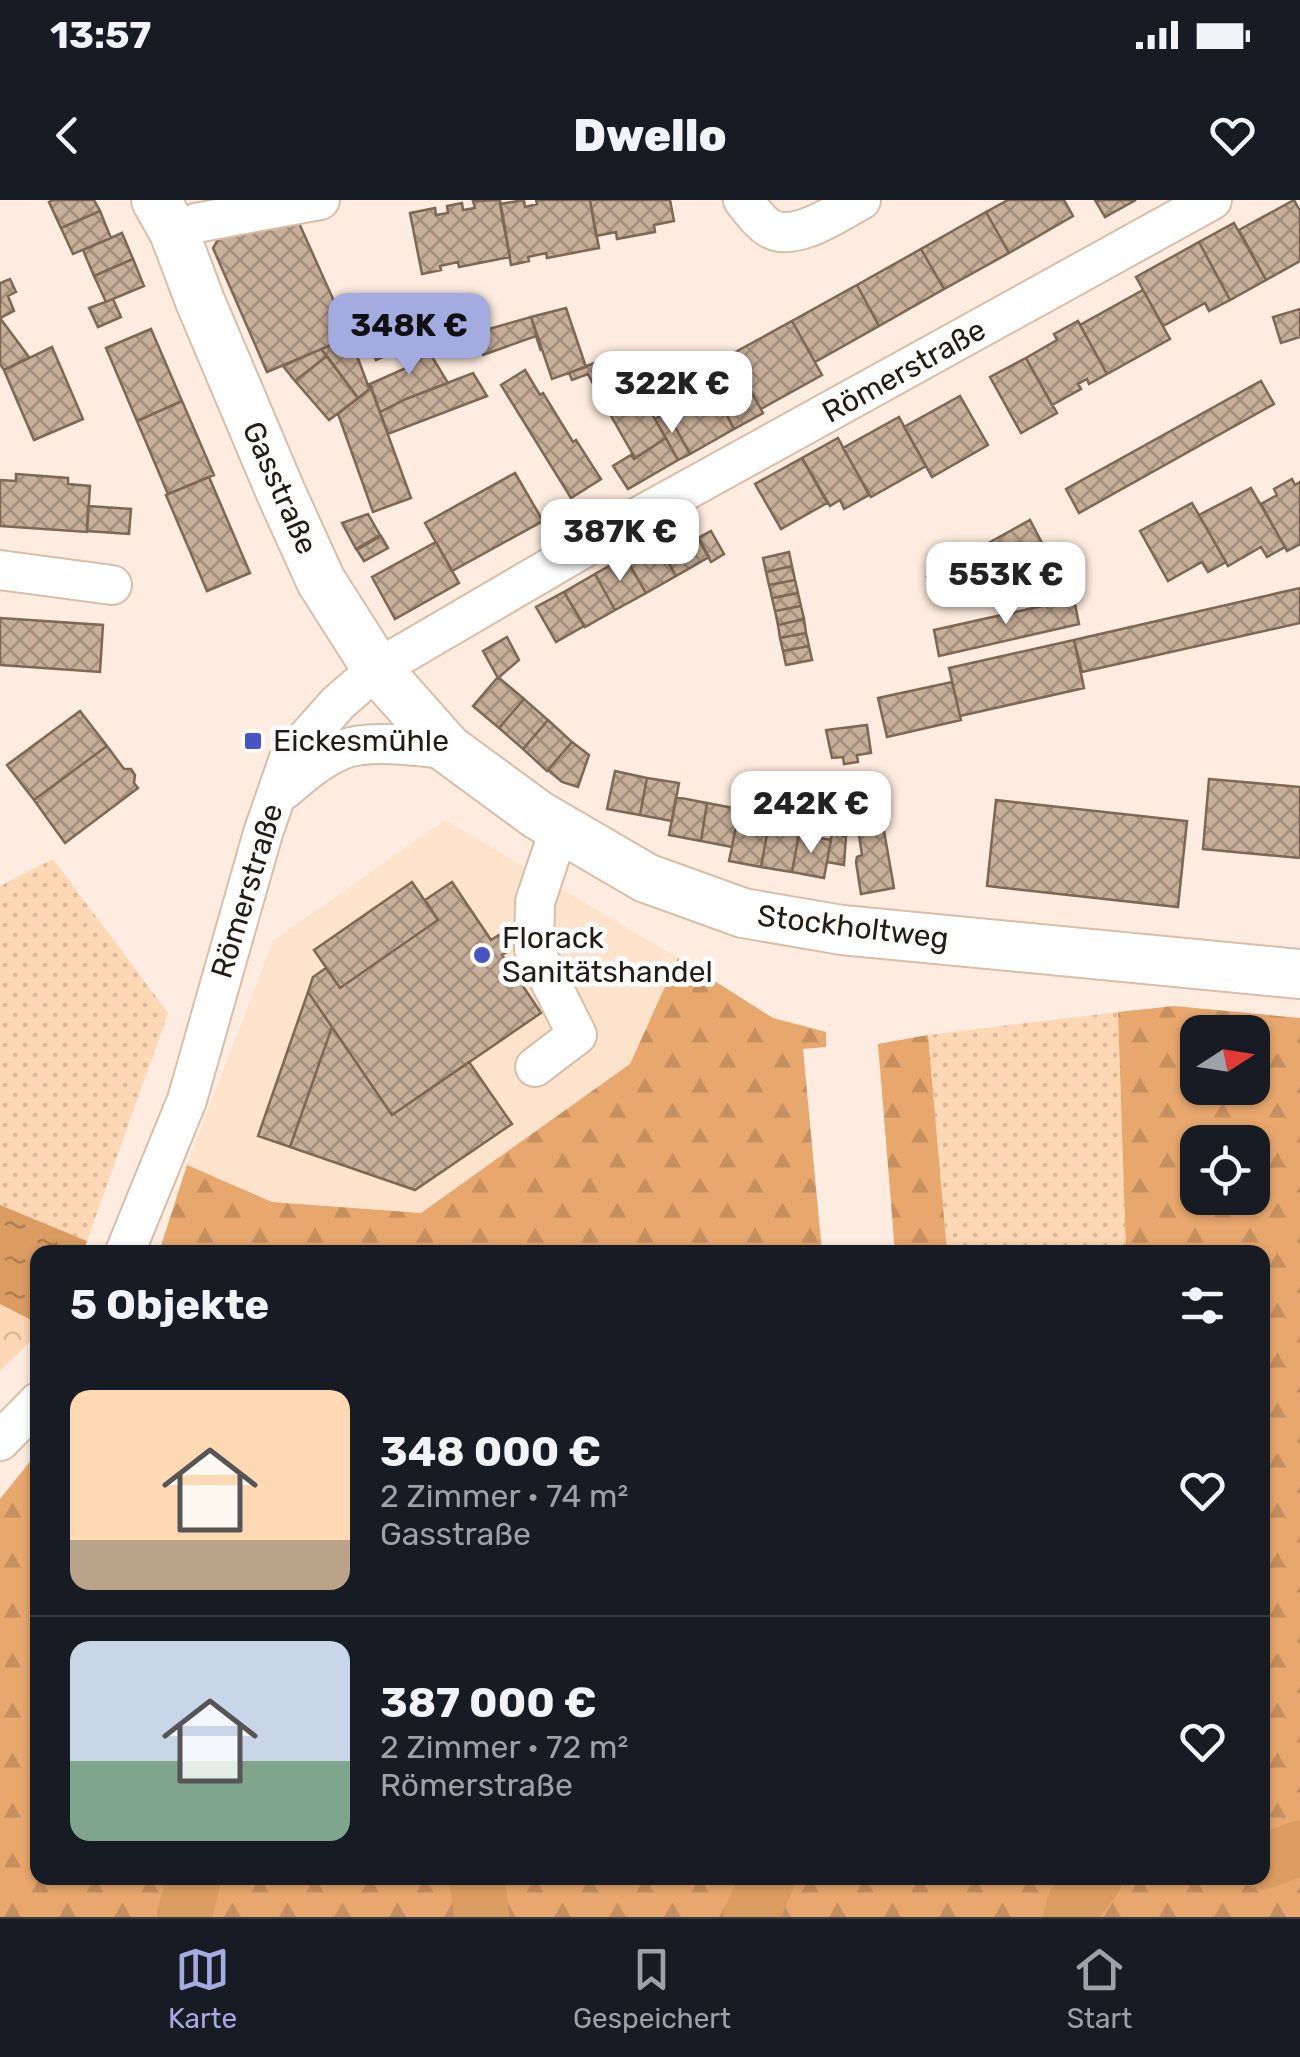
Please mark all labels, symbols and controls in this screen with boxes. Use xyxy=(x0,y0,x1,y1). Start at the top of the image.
text: 13:57 xyxy=(50,12,151,58)
icon: back xyxy=(40,108,95,163)
icon: heart xyxy=(1205,108,1260,163)
text: Dwello xyxy=(573,109,727,162)
pin: 348K € xyxy=(328,293,490,378)
text: 348K € xyxy=(350,306,468,344)
street label: Römerstraße xyxy=(816,311,992,431)
pin: 322K € xyxy=(591,351,753,436)
text: 322K € xyxy=(614,364,730,402)
street label: Gasstraße xyxy=(235,416,325,560)
pin: 387K € xyxy=(539,499,701,584)
text: 387K € xyxy=(563,512,677,550)
pin: 553K € xyxy=(925,542,1087,627)
text: 553K € xyxy=(948,555,1064,593)
place label: Eickesmühle xyxy=(273,723,449,759)
marker: Eickesmühle xyxy=(242,730,264,752)
pin: 242K € xyxy=(730,771,892,856)
text: 242K € xyxy=(753,784,869,822)
street label: Römerstraße xyxy=(203,799,291,983)
street label: Stockholtweg xyxy=(755,897,951,957)
place label: Florack Sanitätshandel xyxy=(502,920,713,990)
marker: Florack Sanitätshandel xyxy=(471,944,493,966)
north arrow xyxy=(1180,1015,1270,1105)
map controls xyxy=(1180,1015,1270,1215)
button: locate xyxy=(1180,1125,1270,1215)
icon: filters xyxy=(1175,1278,1230,1333)
text: 5 Objekte xyxy=(70,1280,269,1330)
text: 348 000 € xyxy=(380,1427,601,1477)
icon: home xyxy=(150,1430,270,1550)
icon: heart xyxy=(1175,1463,1230,1518)
text: 2 Zimmer · 74 m² xyxy=(380,1477,628,1515)
text: Gasstraße xyxy=(380,1515,531,1553)
text: 387 000 € xyxy=(380,1678,597,1728)
icon: home xyxy=(150,1681,270,1801)
icon: heart xyxy=(1175,1714,1230,1769)
text: 2 Zimmer · 72 m² xyxy=(380,1728,628,1766)
text: Römerstraße xyxy=(380,1766,573,1804)
tab: Karte xyxy=(168,1942,237,2035)
tab: Gespeichert xyxy=(573,1942,731,2035)
tab: Start xyxy=(1067,1942,1132,2035)

